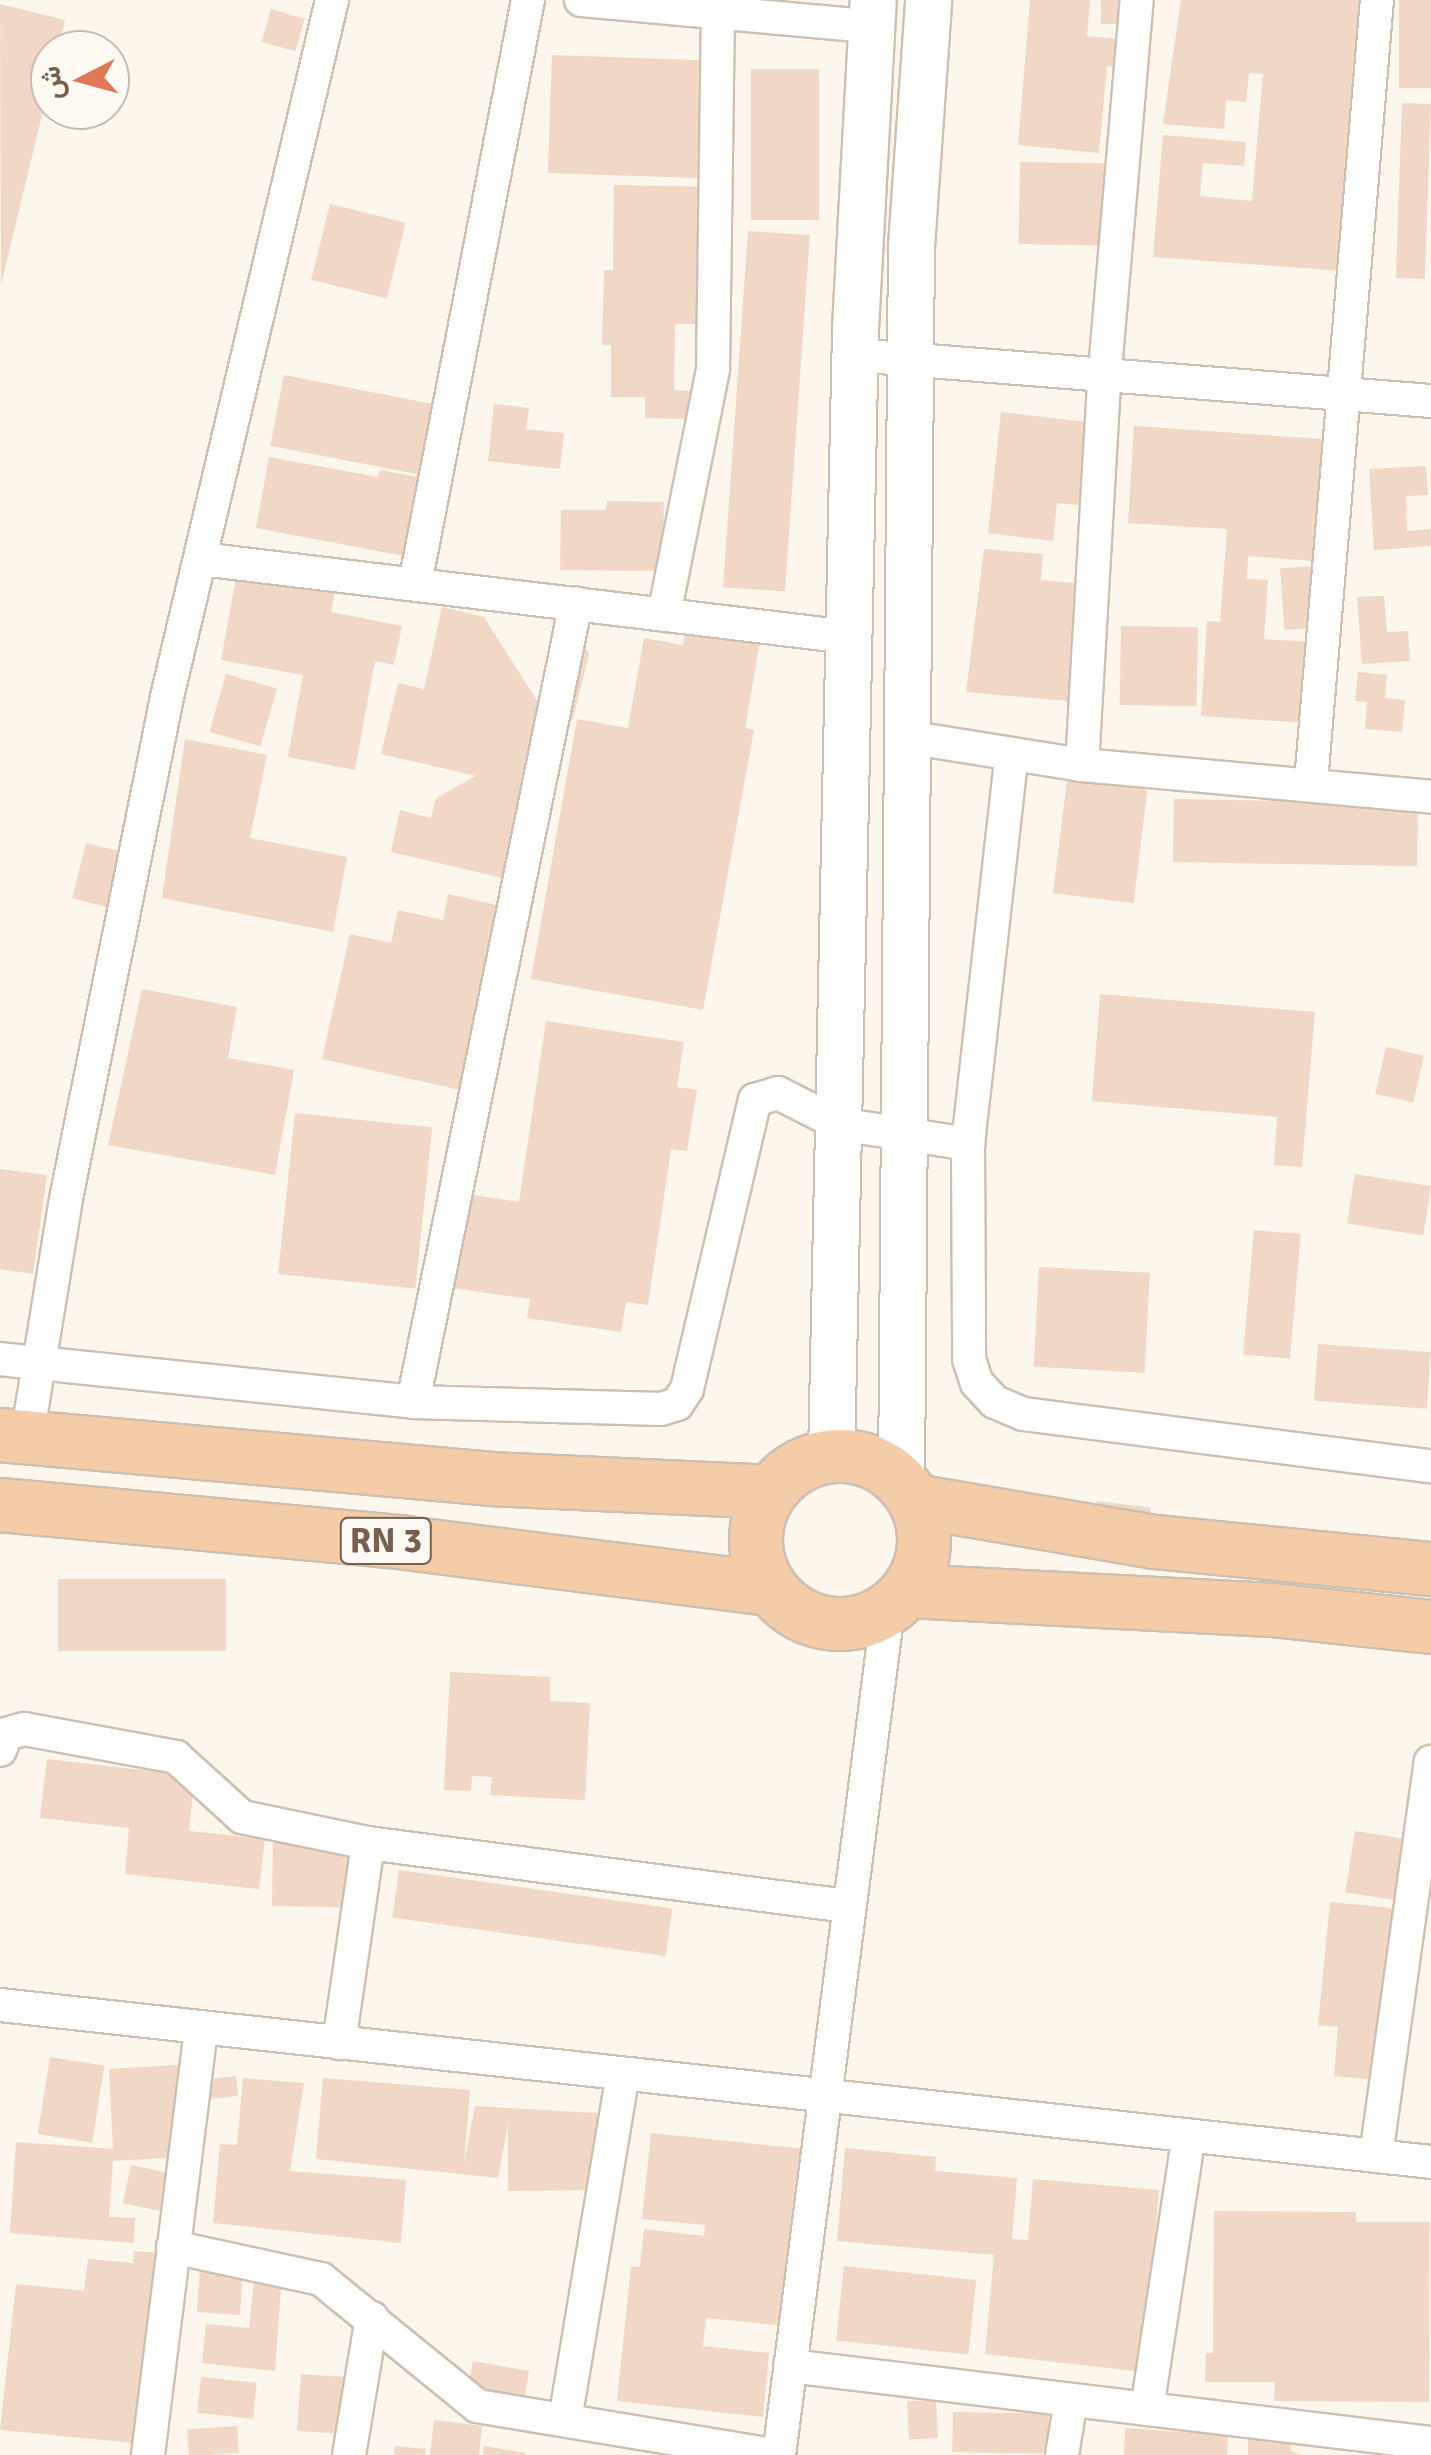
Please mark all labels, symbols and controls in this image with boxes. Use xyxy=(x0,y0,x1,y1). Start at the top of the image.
north arrow xyxy=(30,30,130,130)
text: ش xyxy=(33,64,71,101)
road number: RN 3 xyxy=(338,1511,434,1571)

